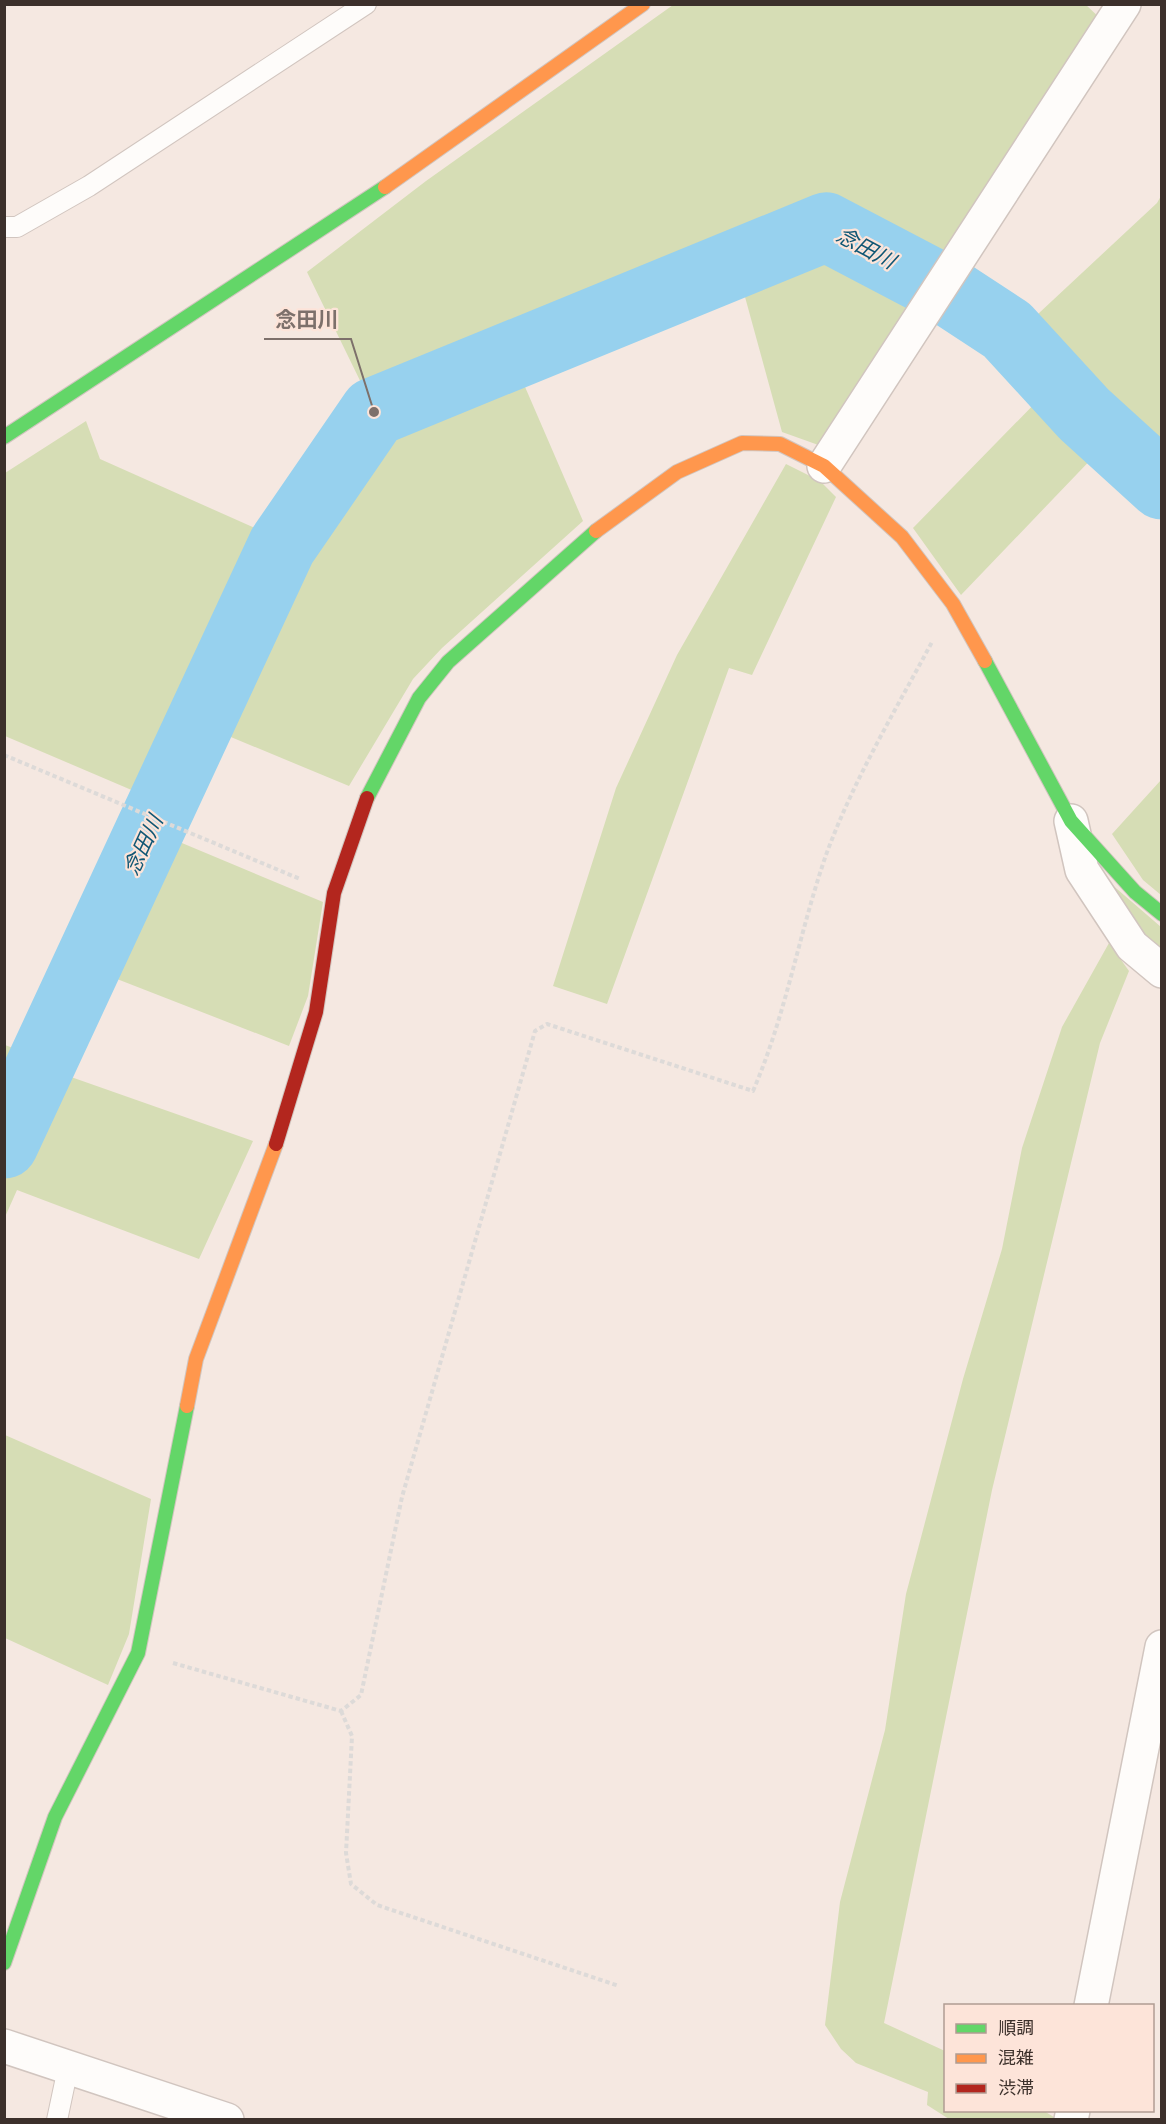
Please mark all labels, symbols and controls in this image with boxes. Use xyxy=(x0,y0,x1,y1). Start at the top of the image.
water label: 念田川 xyxy=(832,222,901,275)
callout: 念田川 xyxy=(264,300,351,339)
text: 念田川 xyxy=(276,307,339,332)
water label: 念田川 xyxy=(118,809,168,879)
legend xyxy=(944,2004,1154,2112)
text: 順調 xyxy=(998,2017,1034,2039)
text: 混雑 xyxy=(998,2047,1034,2069)
text: 渋滞 xyxy=(998,2077,1034,2099)

